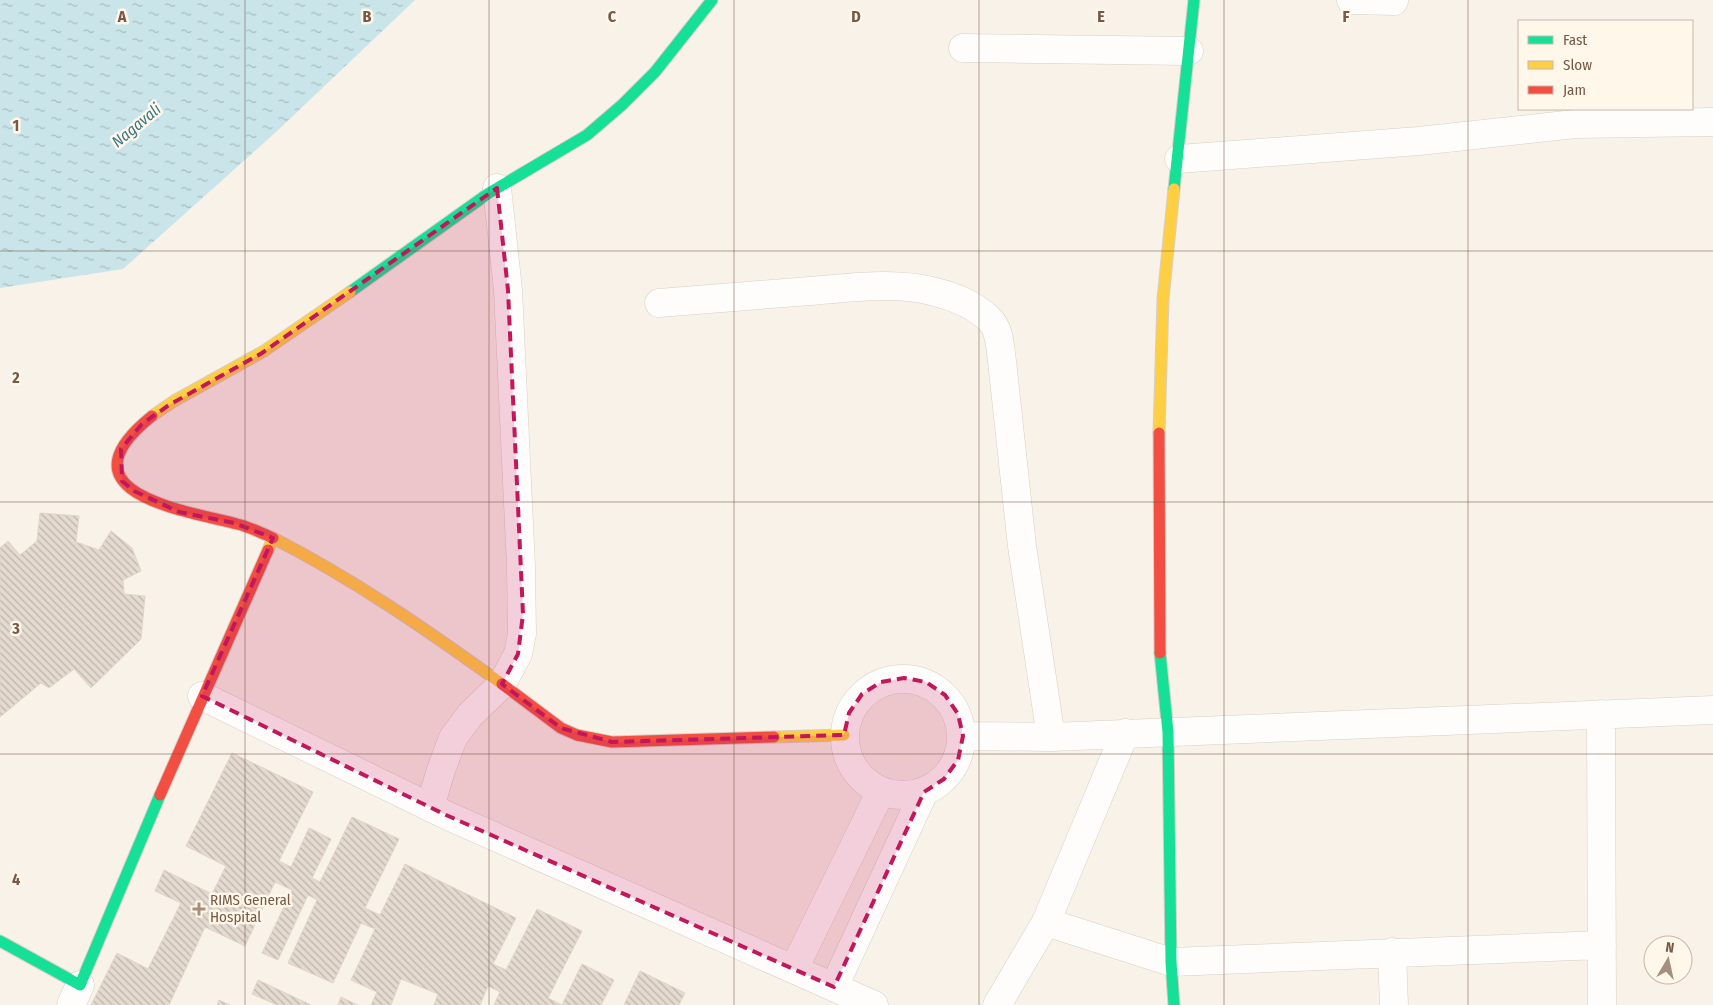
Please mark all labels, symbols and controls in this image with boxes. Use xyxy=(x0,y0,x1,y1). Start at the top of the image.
text: A xyxy=(117,7,127,26)
text: B xyxy=(363,7,372,26)
text: C xyxy=(608,7,617,26)
text: D xyxy=(851,7,861,26)
text: E xyxy=(1097,7,1105,26)
text: F xyxy=(1342,7,1350,26)
legend xyxy=(1518,20,1693,110)
text: Fast xyxy=(1563,31,1587,49)
text: Slow xyxy=(1563,56,1592,74)
text: Jam xyxy=(1563,81,1586,99)
water label: Nagavali xyxy=(108,99,165,151)
text: 1 xyxy=(13,116,19,135)
text: 2 xyxy=(11,368,20,387)
text: 3 xyxy=(11,619,20,638)
text: 4 xyxy=(12,870,20,889)
place label: RIMS General Hospital xyxy=(210,891,291,926)
marker: RIMS General Hospital xyxy=(192,902,206,916)
north arrow xyxy=(1643,935,1693,985)
text: N xyxy=(1664,939,1675,957)

